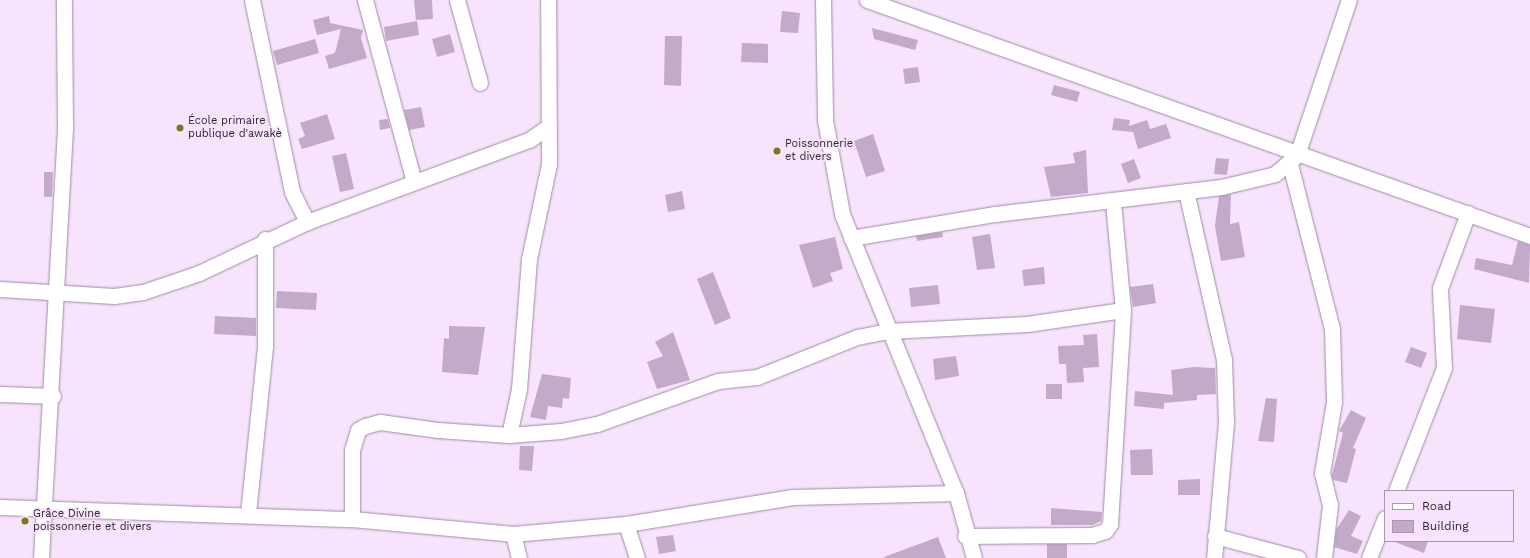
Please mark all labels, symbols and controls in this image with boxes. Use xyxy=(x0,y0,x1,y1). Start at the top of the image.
place label: École primaire publique d'awakè xyxy=(188,115,282,141)
marker: École primaire publique d'awakè xyxy=(175,123,185,133)
place label: Poissonnerie et divers xyxy=(785,138,853,164)
marker: Poissonnerie et divers xyxy=(772,146,782,156)
legend xyxy=(1384,490,1514,542)
text: Road xyxy=(1422,499,1451,513)
place label: Grâce Divine poissonnerie et divers xyxy=(33,508,152,534)
marker: Grâce Divine poissonnerie et divers xyxy=(20,516,30,526)
text: Building xyxy=(1422,519,1469,533)

